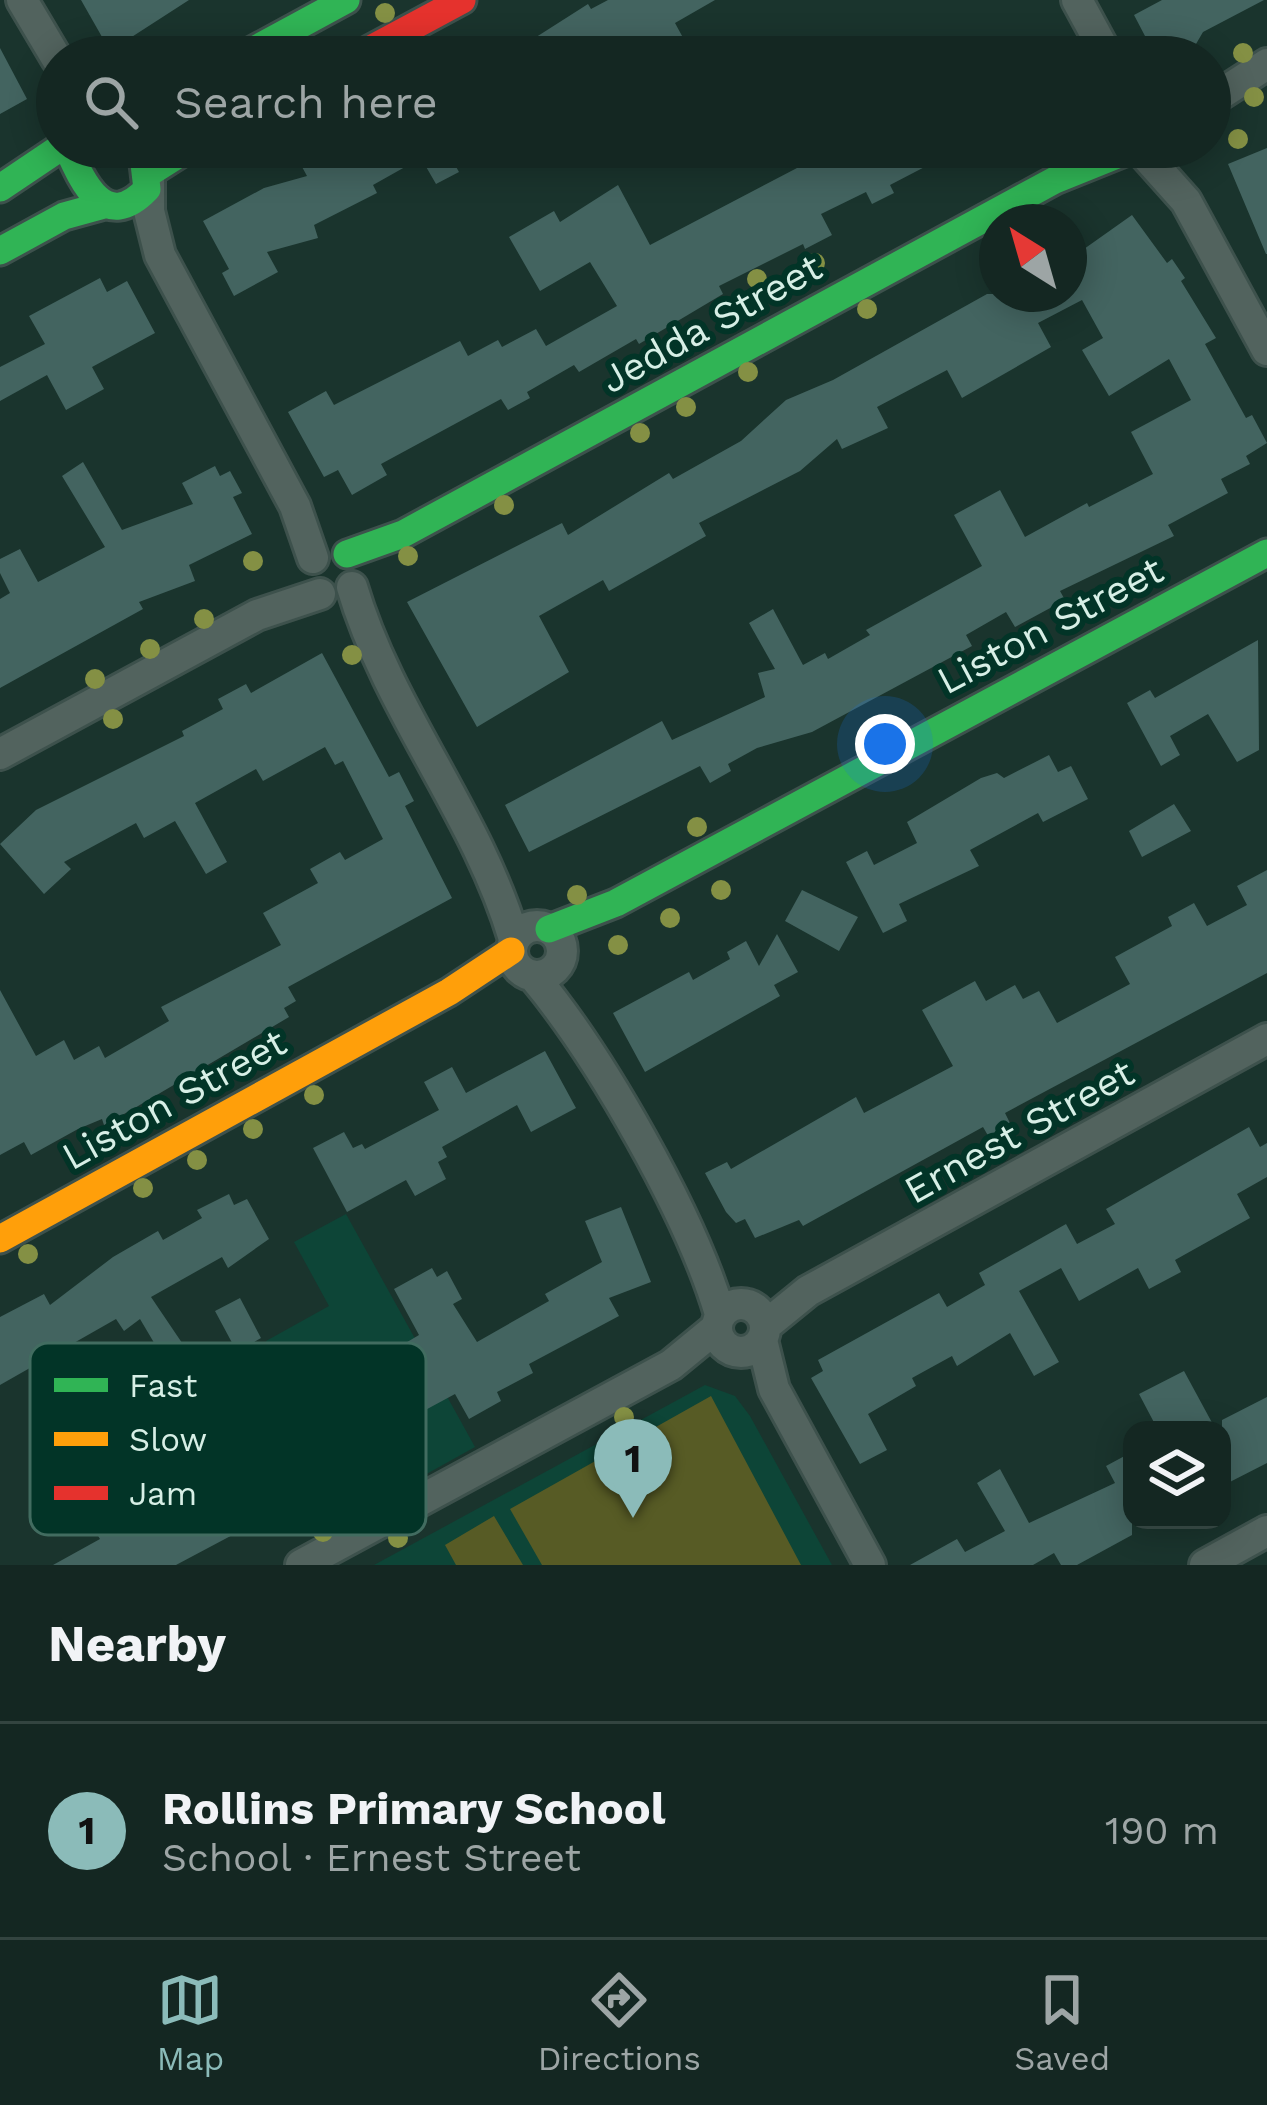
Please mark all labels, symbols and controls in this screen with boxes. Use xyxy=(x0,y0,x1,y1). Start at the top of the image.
search box xyxy=(36,36,1231,168)
icon: search xyxy=(78,69,144,135)
text: Search here xyxy=(174,76,438,129)
north arrow xyxy=(979,204,1087,312)
street label: Jedda Street xyxy=(593,244,829,402)
street label: Liston Street xyxy=(930,547,1170,703)
your location xyxy=(855,714,915,774)
street label: Liston Street xyxy=(54,1019,294,1179)
street label: Ernest Street xyxy=(897,1050,1141,1212)
legend xyxy=(30,1343,426,1535)
text: Fast xyxy=(129,1366,198,1405)
pin: 1 xyxy=(594,1419,672,1518)
text: Slow xyxy=(129,1420,207,1459)
map controls xyxy=(1123,1421,1231,1529)
button: layers xyxy=(1123,1421,1231,1529)
text: Jam xyxy=(129,1474,197,1513)
text: Nearby xyxy=(48,1614,226,1673)
text: Rollins Primary School xyxy=(162,1782,665,1835)
text: 1 xyxy=(79,1808,95,1853)
text: 190 m xyxy=(1105,1808,1219,1853)
text: School · Ernest Street xyxy=(162,1835,581,1880)
tab: Map xyxy=(157,1967,224,2078)
tab: Directions xyxy=(538,1967,701,2078)
tab: Saved xyxy=(1014,1967,1110,2078)

